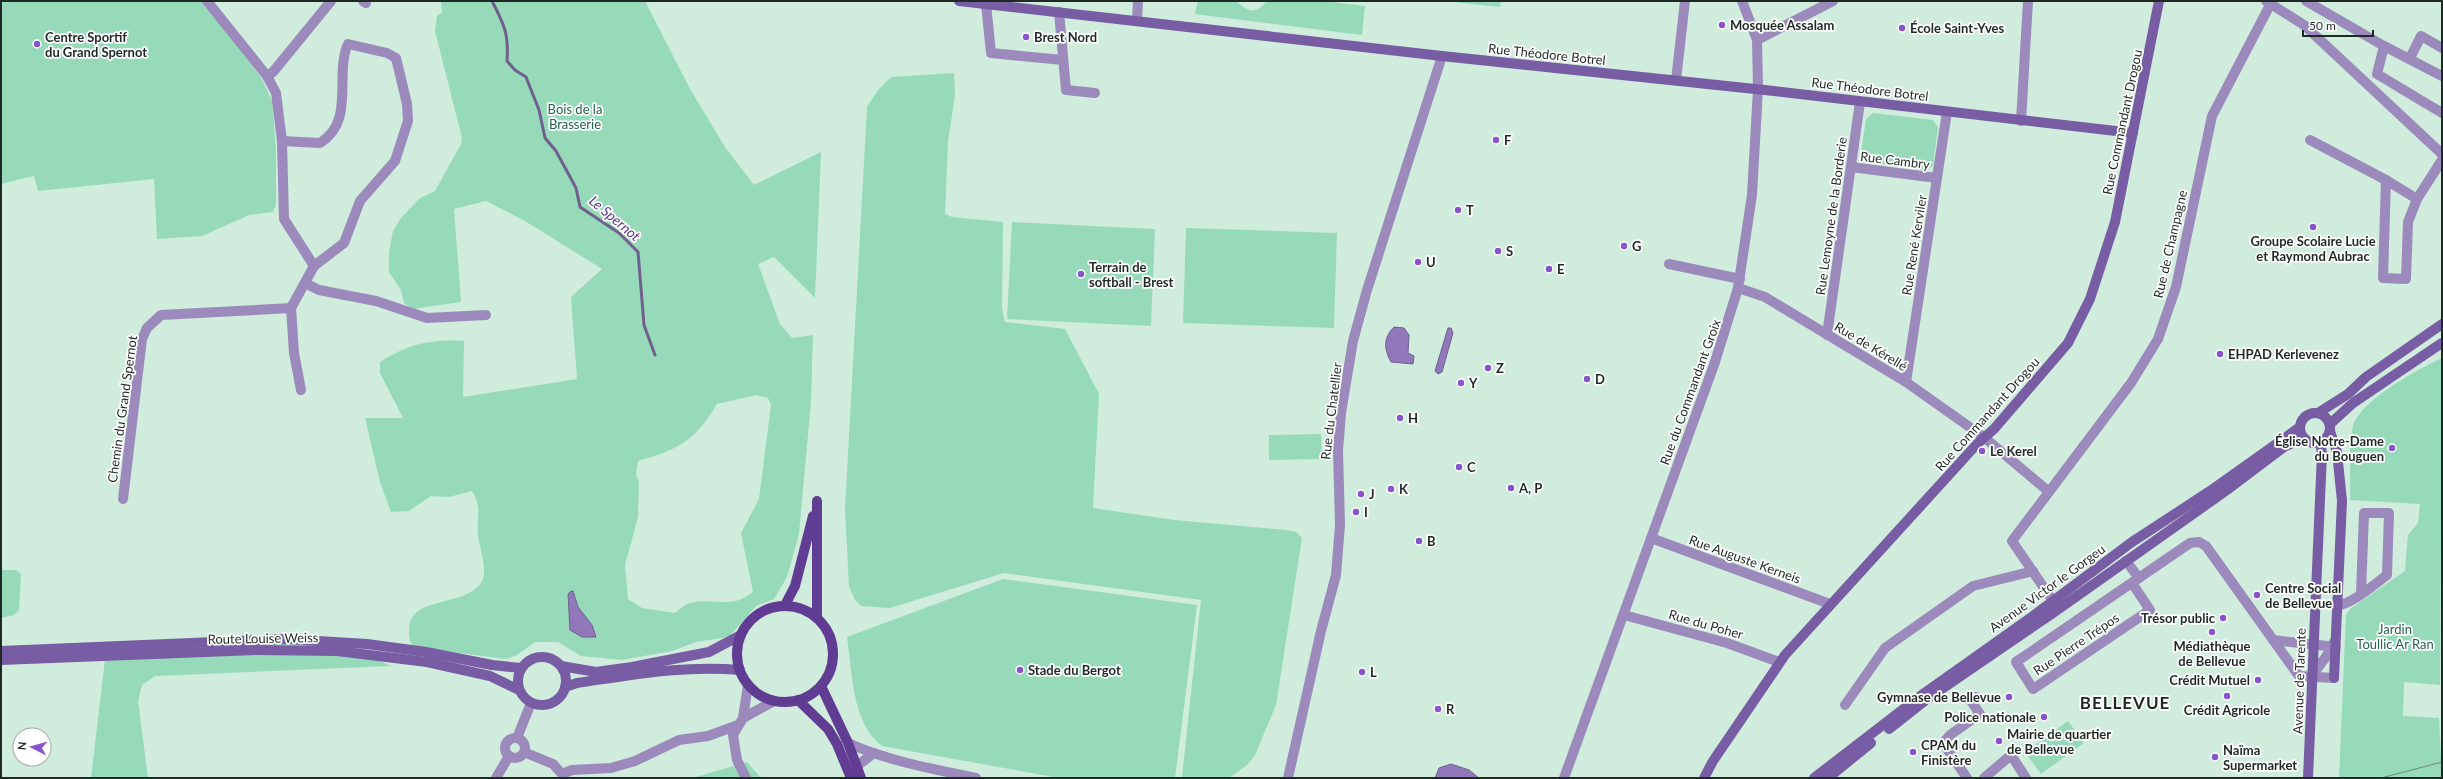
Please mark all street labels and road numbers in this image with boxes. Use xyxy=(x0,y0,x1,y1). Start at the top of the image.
street label: Rue Théodore Botrel xyxy=(1488,40,1606,68)
street label: Rue Commandant Drogou xyxy=(2099,48,2145,196)
street label: Rue Théodore Botrel xyxy=(1811,74,1929,104)
street label: Rue Lemoyne de la Borderie xyxy=(1812,136,1850,296)
street label: Rue Cambry xyxy=(1859,148,1931,172)
street label: Rue de Champagne xyxy=(2150,188,2190,300)
street label: Rue René Kerviler xyxy=(1898,193,1930,296)
street label: Rue du Commandant Groix xyxy=(1656,316,1724,467)
street label: Rue de Kérellé xyxy=(1832,318,1910,374)
street label: Chemin du Grand Spernot xyxy=(104,334,140,484)
street label: Rue Commandant Drogou xyxy=(1932,354,2042,474)
street label: Rue du Chatellier xyxy=(1317,361,1345,461)
street label: Rue Auguste Kerneis xyxy=(1687,531,1803,587)
street label: Avenue Victor le Gorgeu xyxy=(1986,541,2108,635)
street label: Rue du Poher xyxy=(1667,606,1745,642)
street label: Rue Pierre Trépos xyxy=(2030,609,2122,679)
street label: Avenue de Tarente xyxy=(2289,628,2309,734)
street label: Route Louise Weiss xyxy=(208,629,319,647)

